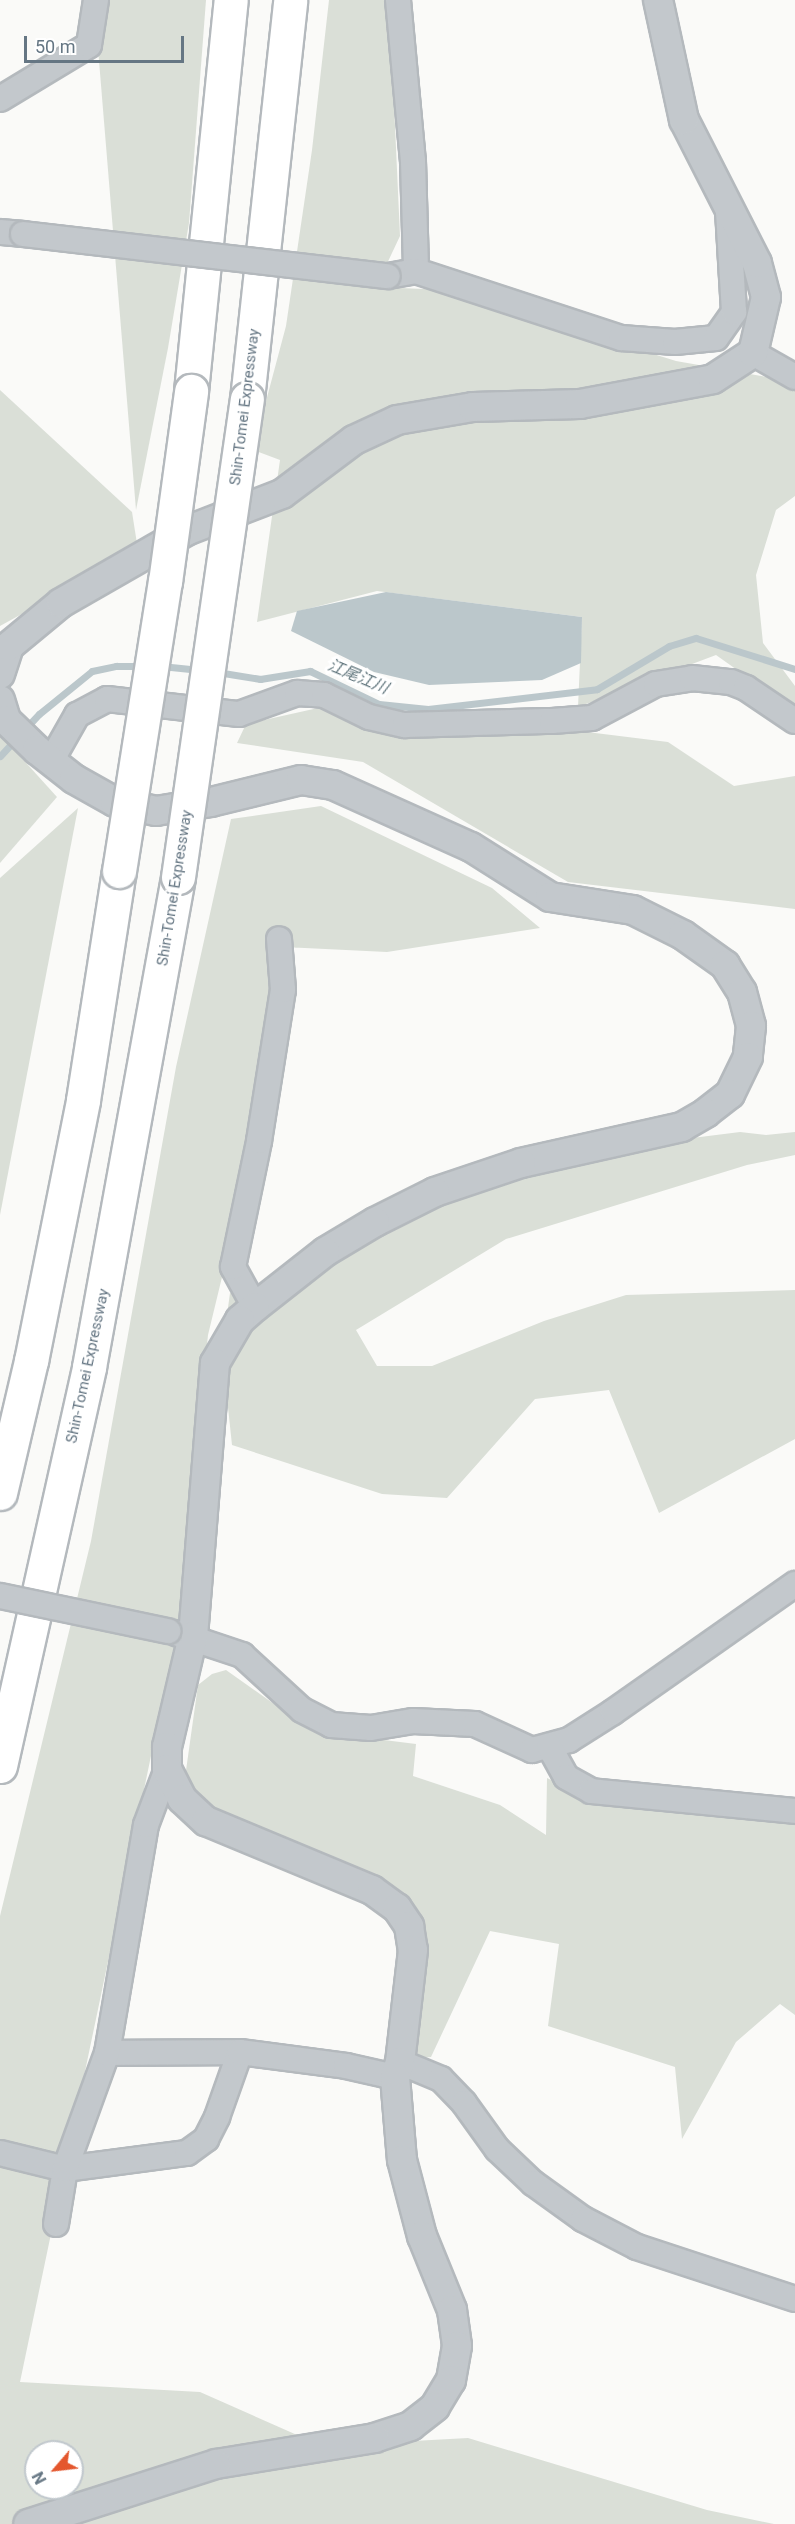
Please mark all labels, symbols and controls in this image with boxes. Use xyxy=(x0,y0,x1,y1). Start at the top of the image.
scale bar xyxy=(27,24,188,62)
text: 50 m xyxy=(35,36,75,57)
street label: Shin-Tomei Expressway xyxy=(226,328,264,486)
water label: 江尾江川 xyxy=(325,656,391,698)
street label: Shin-Tomei Expressway xyxy=(154,809,196,967)
street label: Shin-Tomei Expressway xyxy=(63,1287,113,1445)
north arrow xyxy=(24,2440,84,2500)
text: N xyxy=(28,2468,50,2487)

